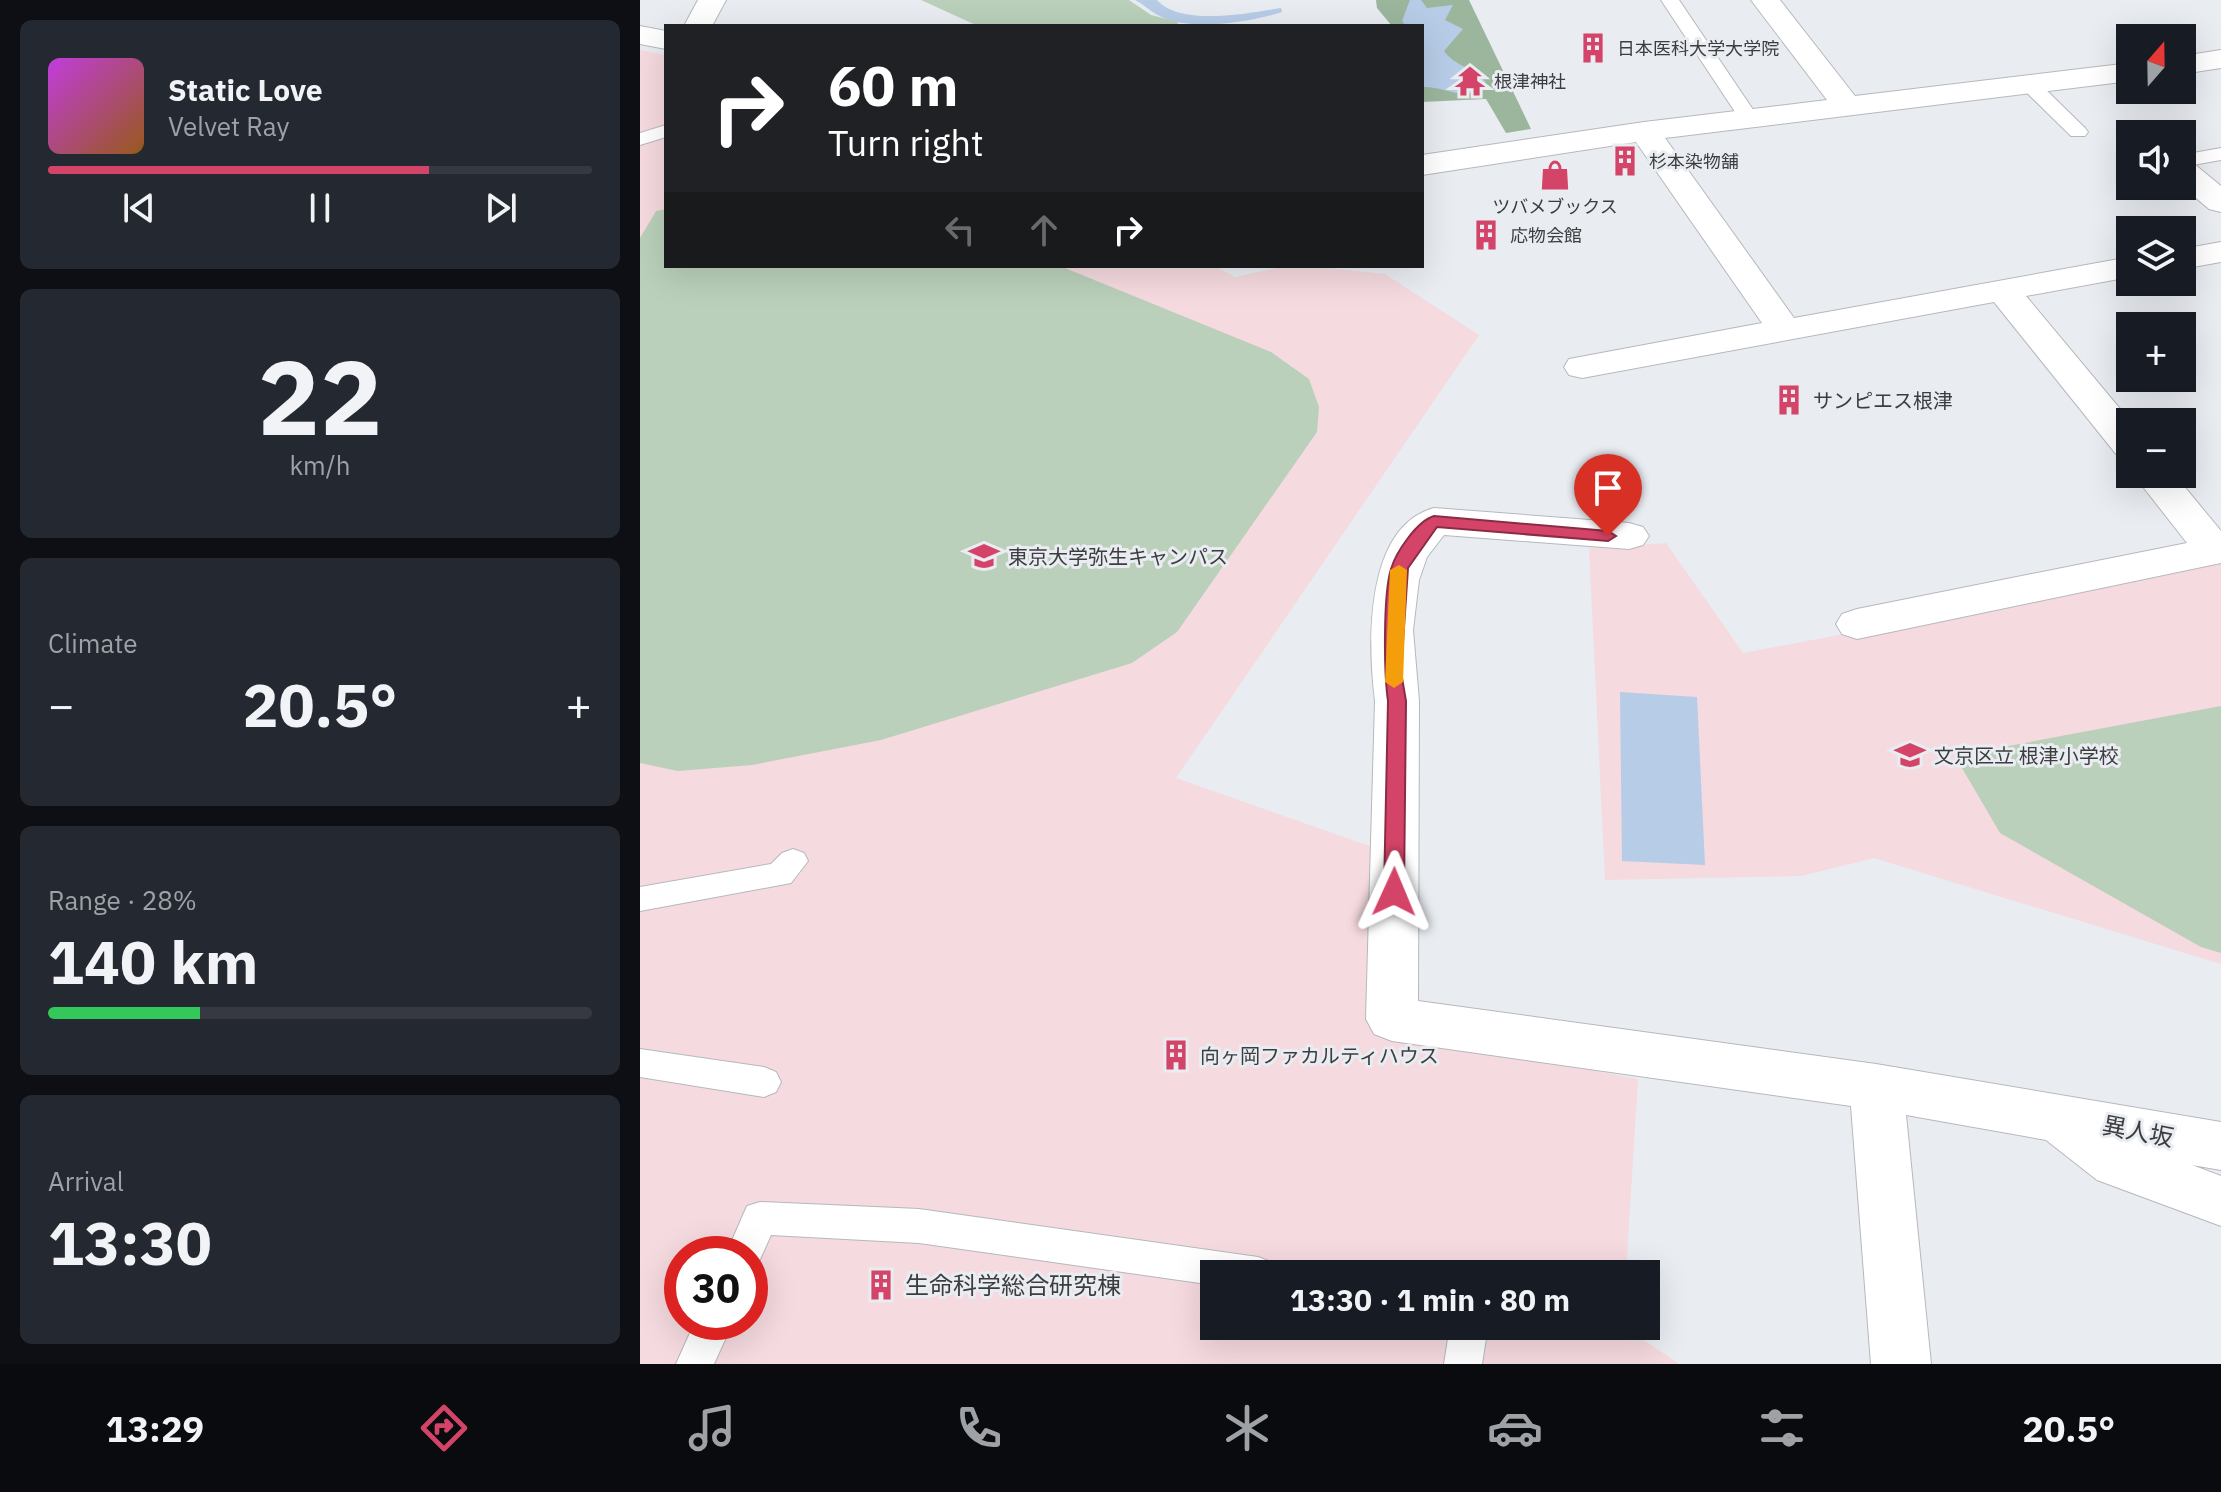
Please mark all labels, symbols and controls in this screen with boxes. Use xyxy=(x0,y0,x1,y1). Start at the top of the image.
north arrow xyxy=(2116,24,2196,104)
map controls xyxy=(2116,24,2196,488)
building icon: 日本医科大学大学院 xyxy=(1576,31,1610,65)
place label: 日本医科大学大学院 xyxy=(1617,37,1779,60)
text: 60 m xyxy=(828,49,958,121)
icon: right xyxy=(696,56,800,160)
temple icon: 根津神社 xyxy=(1453,64,1487,98)
text: Static Love xyxy=(168,70,323,109)
place label: 根津神社 xyxy=(1494,70,1566,93)
text: Velvet Ray xyxy=(168,109,289,143)
text: Turn right xyxy=(828,119,984,166)
button: sound xyxy=(2116,120,2196,200)
building icon: 杉本染物舗 xyxy=(1608,144,1642,178)
place label: 杉本染物舗 xyxy=(1649,150,1739,173)
shop icon: ツバメブックス xyxy=(1538,158,1572,192)
icon: previous xyxy=(117,186,161,230)
icon: pause xyxy=(298,186,342,230)
icon: next xyxy=(479,186,523,230)
place label: ツバメブックス xyxy=(1492,195,1618,218)
icon: left xyxy=(938,208,982,252)
icon: ahead xyxy=(1022,208,1066,252)
icon: right xyxy=(1106,208,1150,252)
button: layers xyxy=(2116,216,2196,296)
building icon: 応物会館 xyxy=(1469,218,1503,252)
place label: 応物会館 xyxy=(1510,224,1582,247)
button: + xyxy=(2116,312,2196,392)
text: 22 xyxy=(258,328,382,464)
building icon: サンピエス根津 xyxy=(1772,383,1806,417)
place label: サンピエス根津 xyxy=(1813,387,1953,414)
button: − xyxy=(2116,408,2196,488)
text: km/h xyxy=(289,448,351,482)
pin xyxy=(1574,454,1642,536)
icon: arrive xyxy=(1586,466,1630,510)
school or university icon: 東京大学弥生キャンパス xyxy=(967,539,1001,573)
place label: 東京大学弥生キャンパス xyxy=(1008,543,1228,570)
text: Climate xyxy=(48,626,138,660)
text: 20.5° xyxy=(243,665,397,744)
text: − xyxy=(48,676,74,733)
text: + xyxy=(566,676,592,733)
school or university icon: 文京区立 根津小学校 xyxy=(1893,738,1927,772)
place label: 文京区立 根津小学校 xyxy=(1934,742,2119,769)
position arrow xyxy=(1352,850,1436,934)
text: Range · 28% xyxy=(48,883,197,917)
text: 140 km xyxy=(48,922,258,1001)
building icon: 向ヶ岡ファカルティハウス xyxy=(1159,1038,1193,1072)
place label: 向ヶ岡ファカルティハウス xyxy=(1200,1042,1439,1069)
street label: 異人坂 xyxy=(2100,1108,2176,1154)
text: Arrival xyxy=(48,1164,124,1198)
text: 13:30 xyxy=(48,1203,212,1282)
speed limit sign: 30 xyxy=(664,1236,768,1340)
building icon: 生命科学総合研究棟 xyxy=(864,1268,898,1302)
place label: 生命科学総合研究棟 xyxy=(905,1269,1121,1301)
text: 13:30 · 1 min · 80 m xyxy=(1290,1280,1570,1319)
icon: directions xyxy=(416,1400,472,1456)
icon: music xyxy=(684,1400,740,1456)
icon: phone xyxy=(951,1400,1007,1456)
icon: climate xyxy=(1219,1400,1275,1456)
icon: car xyxy=(1487,1400,1543,1456)
icon: filters xyxy=(1754,1400,1810,1456)
text: 13:29 xyxy=(106,1405,204,1452)
text: 20.5° xyxy=(2022,1405,2115,1452)

